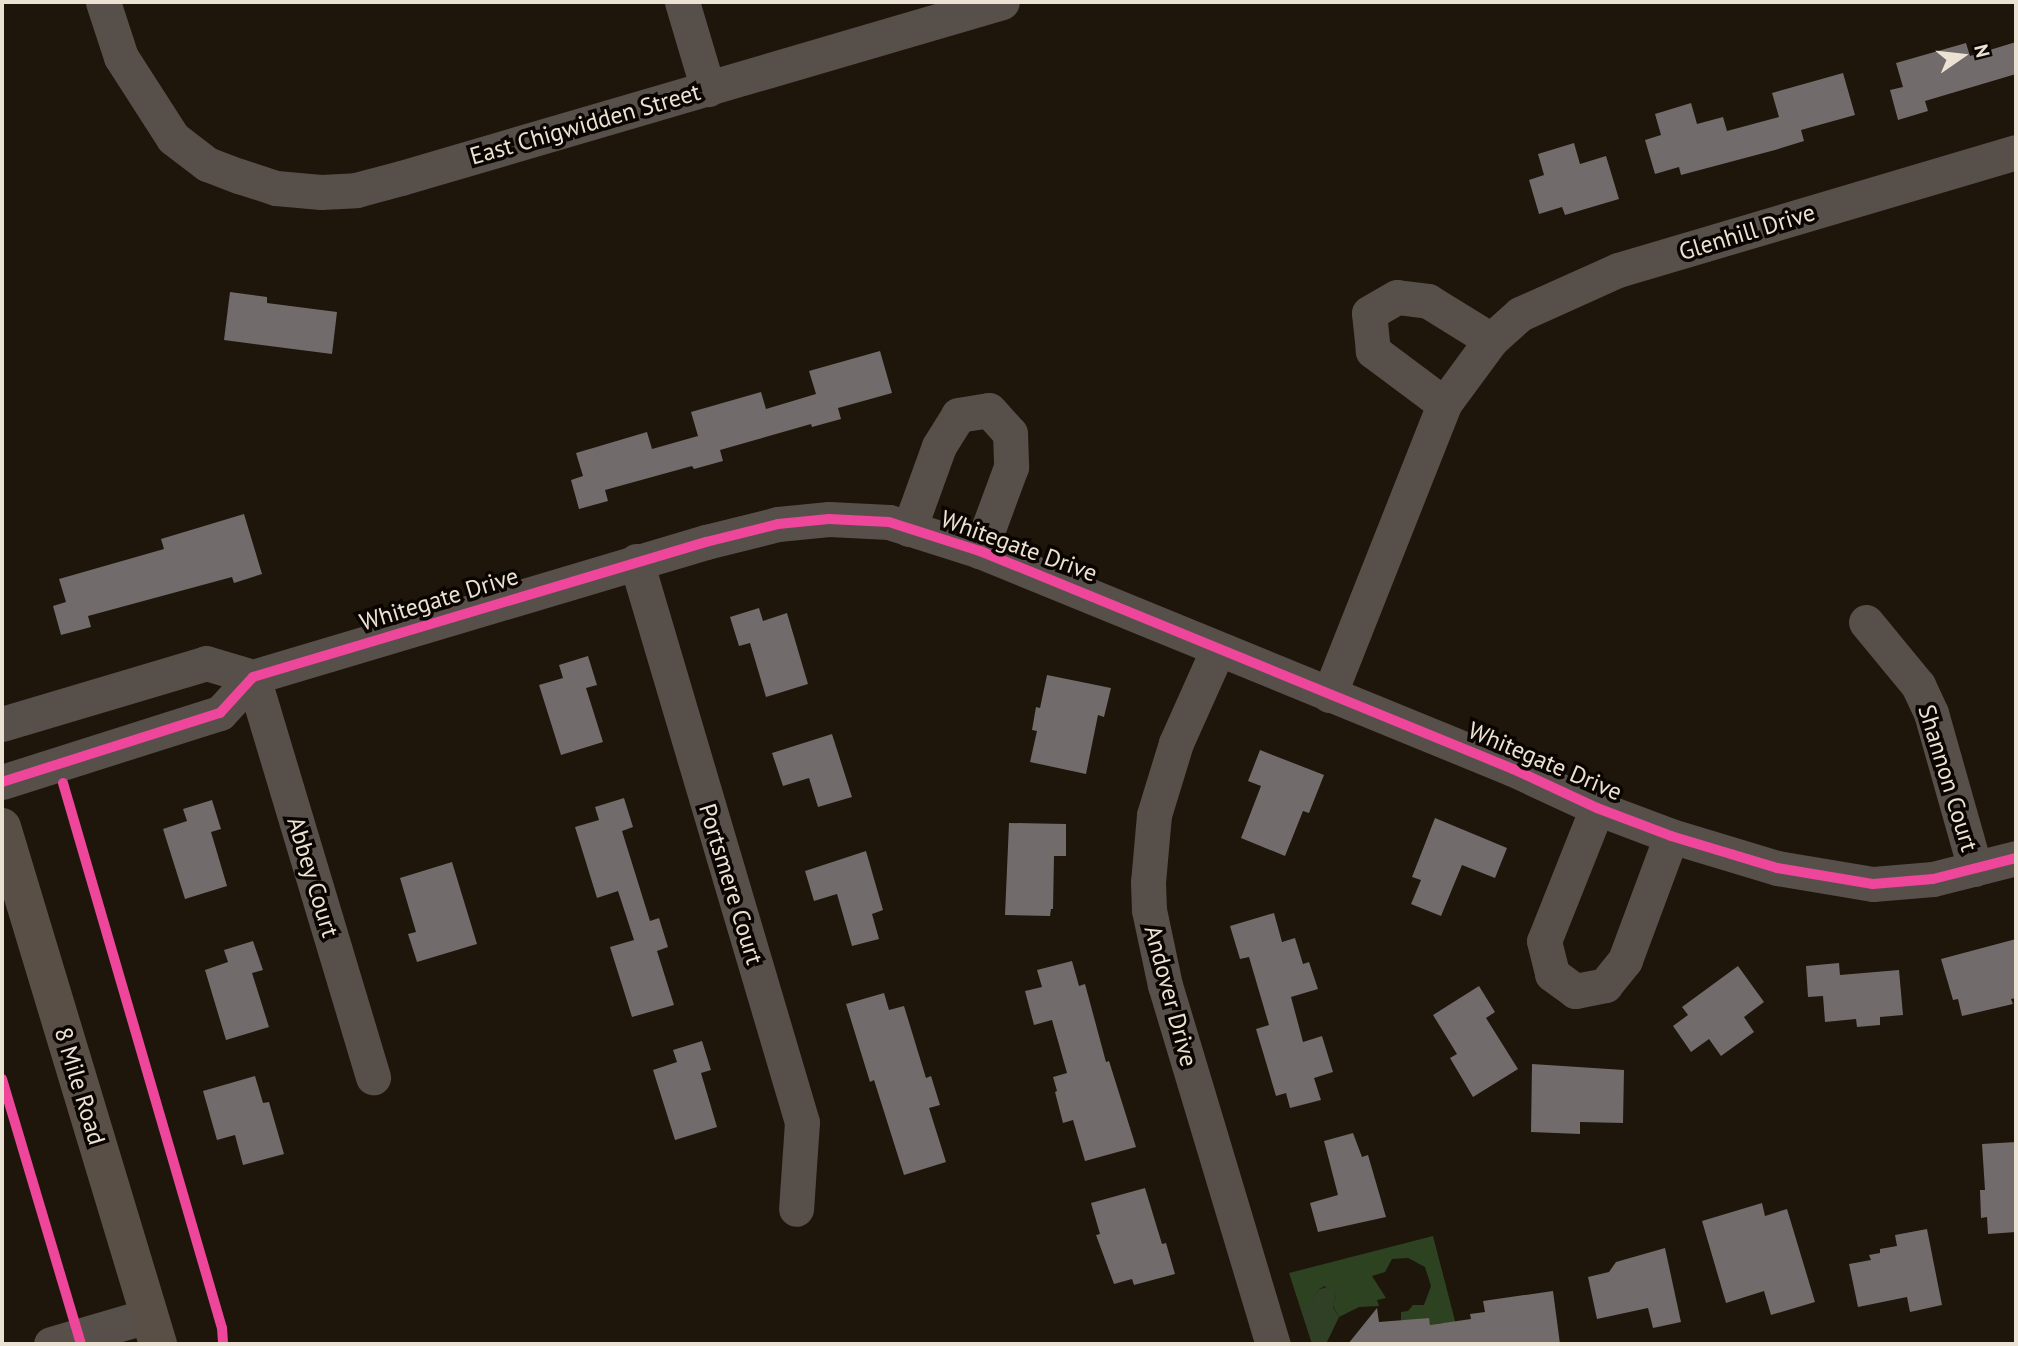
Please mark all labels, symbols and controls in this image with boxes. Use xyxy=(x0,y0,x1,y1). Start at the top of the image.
north arrow xyxy=(1927,21,1997,91)
text: N xyxy=(1969,42,1996,60)
street label: East Chigwidden Street xyxy=(466,77,704,171)
street label: Glenhill Drive xyxy=(1675,198,1819,266)
street label: Whitegate Drive xyxy=(937,504,1101,588)
street label: Whitegate Drive xyxy=(356,561,522,637)
street label: Shannon Court xyxy=(1912,701,1984,855)
street label: Whitegate Drive xyxy=(1464,716,1626,806)
street label: Portsmere Court xyxy=(693,800,769,968)
street label: Abbey Court xyxy=(281,813,345,941)
street label: Andover Drive xyxy=(1138,922,1204,1070)
street label: 8 Mile Road xyxy=(48,1024,112,1148)

